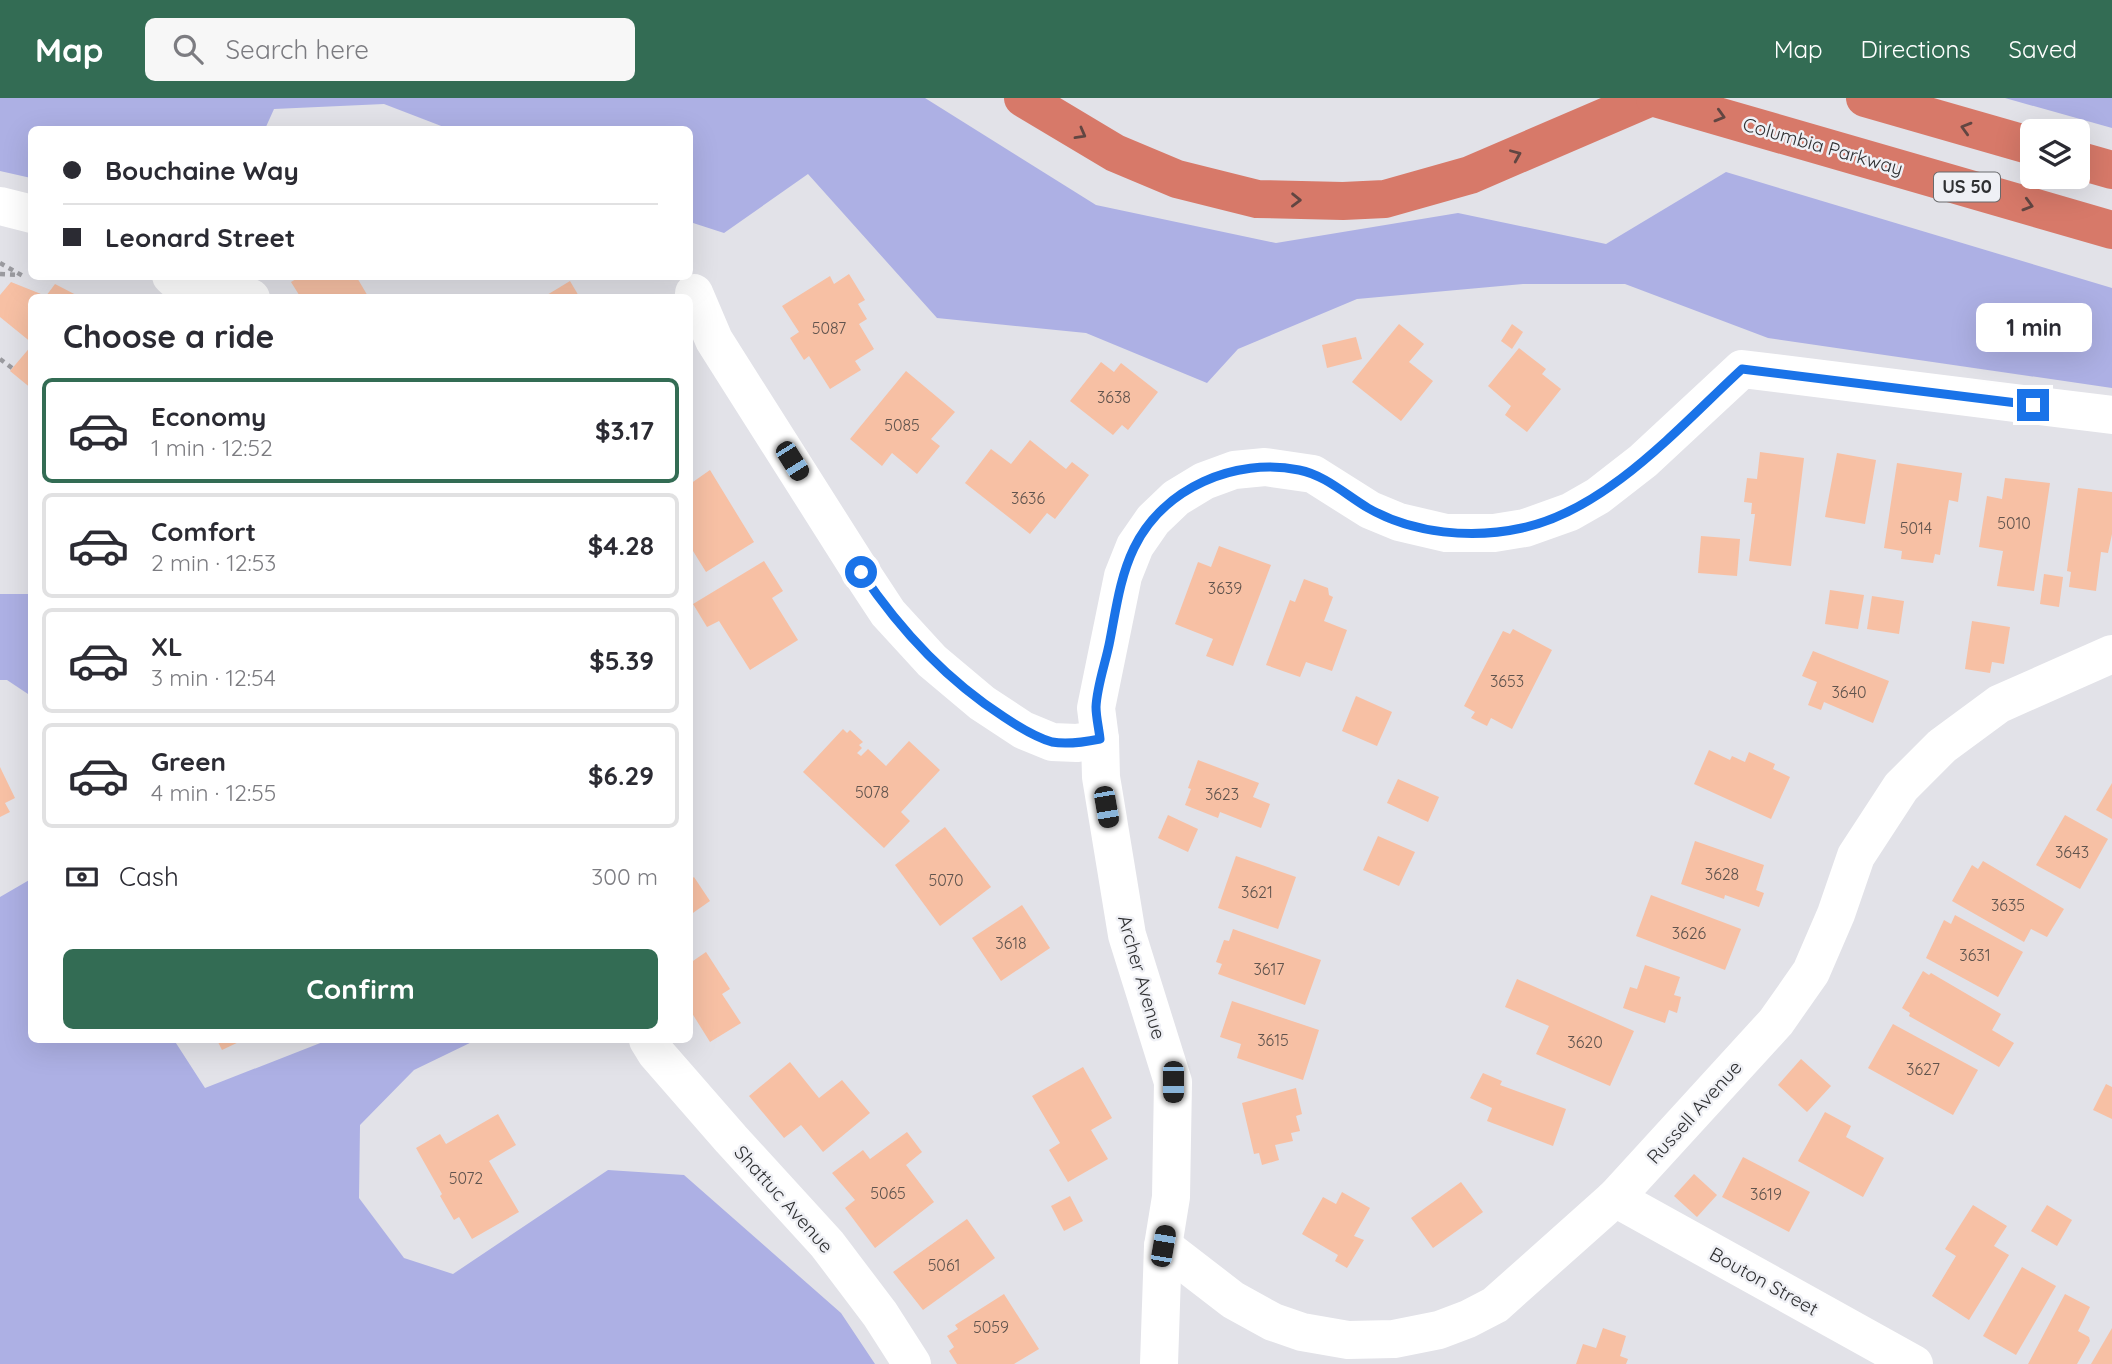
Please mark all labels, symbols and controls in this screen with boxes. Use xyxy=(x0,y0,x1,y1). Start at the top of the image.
search box xyxy=(145,18,635,81)
text: Map xyxy=(35,29,103,70)
icon: search xyxy=(169,30,207,68)
text: Search here xyxy=(225,33,369,66)
text: Map xyxy=(1774,34,1823,64)
text: Directions xyxy=(1861,34,1971,64)
text: Saved xyxy=(2009,34,2077,64)
one-way arrow xyxy=(1714,108,1726,123)
street label: Columbia Parkway xyxy=(1740,112,1906,180)
map controls xyxy=(2020,119,2090,189)
button: layers xyxy=(2020,119,2090,189)
one-way arrow xyxy=(1960,121,1972,136)
one-way arrow xyxy=(1074,126,1087,139)
one-way arrow xyxy=(1509,150,1521,164)
text: Bouchaine Way xyxy=(105,154,299,187)
road number: US 50 xyxy=(1934,172,2000,202)
one-way arrow xyxy=(1291,193,1302,208)
one-way arrow xyxy=(2022,197,2034,211)
text: Leonard Street xyxy=(105,221,296,254)
callout: 1 min xyxy=(1975,303,2091,352)
text: 1 min xyxy=(2006,313,2062,342)
text: Choose a ride xyxy=(63,316,275,356)
house number: 5087 xyxy=(812,318,846,338)
house number: 3638 xyxy=(1097,387,1131,407)
route end xyxy=(2017,389,2049,421)
icon: car xyxy=(67,399,130,462)
text: Economy xyxy=(151,400,266,433)
text: $3.17 xyxy=(595,414,654,447)
house number: 5085 xyxy=(884,415,920,435)
text: 1 min · 12:52 xyxy=(151,433,273,462)
car xyxy=(772,438,813,484)
house number: 3636 xyxy=(1011,488,1045,508)
house number: 5010 xyxy=(1997,513,2031,533)
icon: car xyxy=(67,514,130,577)
text: Comfort xyxy=(151,515,256,548)
house number: 5014 xyxy=(1900,518,1932,538)
text: $4.28 xyxy=(588,529,654,562)
text: 2 min · 12:53 xyxy=(151,548,276,577)
route start xyxy=(845,556,877,588)
house number: 3639 xyxy=(1208,578,1242,598)
icon: car xyxy=(67,629,130,692)
text: XL xyxy=(151,630,183,663)
text: $5.39 xyxy=(589,644,654,677)
text: 3 min · 12:54 xyxy=(151,663,276,692)
house number: 3653 xyxy=(1490,671,1524,691)
house number: 3640 xyxy=(1831,682,1867,702)
icon: car xyxy=(67,744,130,807)
text: Green xyxy=(151,745,226,778)
text: $6.29 xyxy=(588,759,654,792)
text: 4 min · 12:55 xyxy=(151,778,276,807)
house number: 5078 xyxy=(855,782,889,802)
car xyxy=(1093,784,1120,830)
house number: 3623 xyxy=(1205,784,1239,804)
house number: 3643 xyxy=(2055,842,2089,862)
icon: cash xyxy=(63,858,101,896)
text: Cash xyxy=(119,860,179,893)
text: 300 m xyxy=(591,862,658,891)
house number: 3628 xyxy=(1705,864,1739,884)
house number: 5070 xyxy=(928,870,964,890)
house number: 3621 xyxy=(1241,882,1273,902)
house number: 3635 xyxy=(1991,895,2025,915)
street label: Archer Avenue xyxy=(1113,912,1171,1042)
house number: 3626 xyxy=(1672,923,1707,943)
house number: 3618 xyxy=(995,933,1027,953)
house number: 3631 xyxy=(1959,945,1991,965)
button: Confirm xyxy=(63,949,658,1029)
house number: 3617 xyxy=(1253,959,1285,979)
house number: 3615 xyxy=(1257,1030,1289,1050)
house number: 3620 xyxy=(1567,1032,1603,1052)
street label: Russell Avenue xyxy=(1641,1055,1747,1169)
house number: 3627 xyxy=(1906,1059,1940,1079)
car xyxy=(1163,1061,1184,1103)
street label: Shattuc Avenue xyxy=(729,1140,839,1258)
house number: 5072 xyxy=(449,1168,483,1188)
house number: 5065 xyxy=(870,1183,906,1203)
house number: 3619 xyxy=(1750,1184,1782,1204)
car xyxy=(1150,1223,1177,1269)
street label: Bouton Street xyxy=(1705,1241,1823,1321)
house number: 5061 xyxy=(928,1255,960,1275)
house number: 5059 xyxy=(973,1317,1009,1337)

